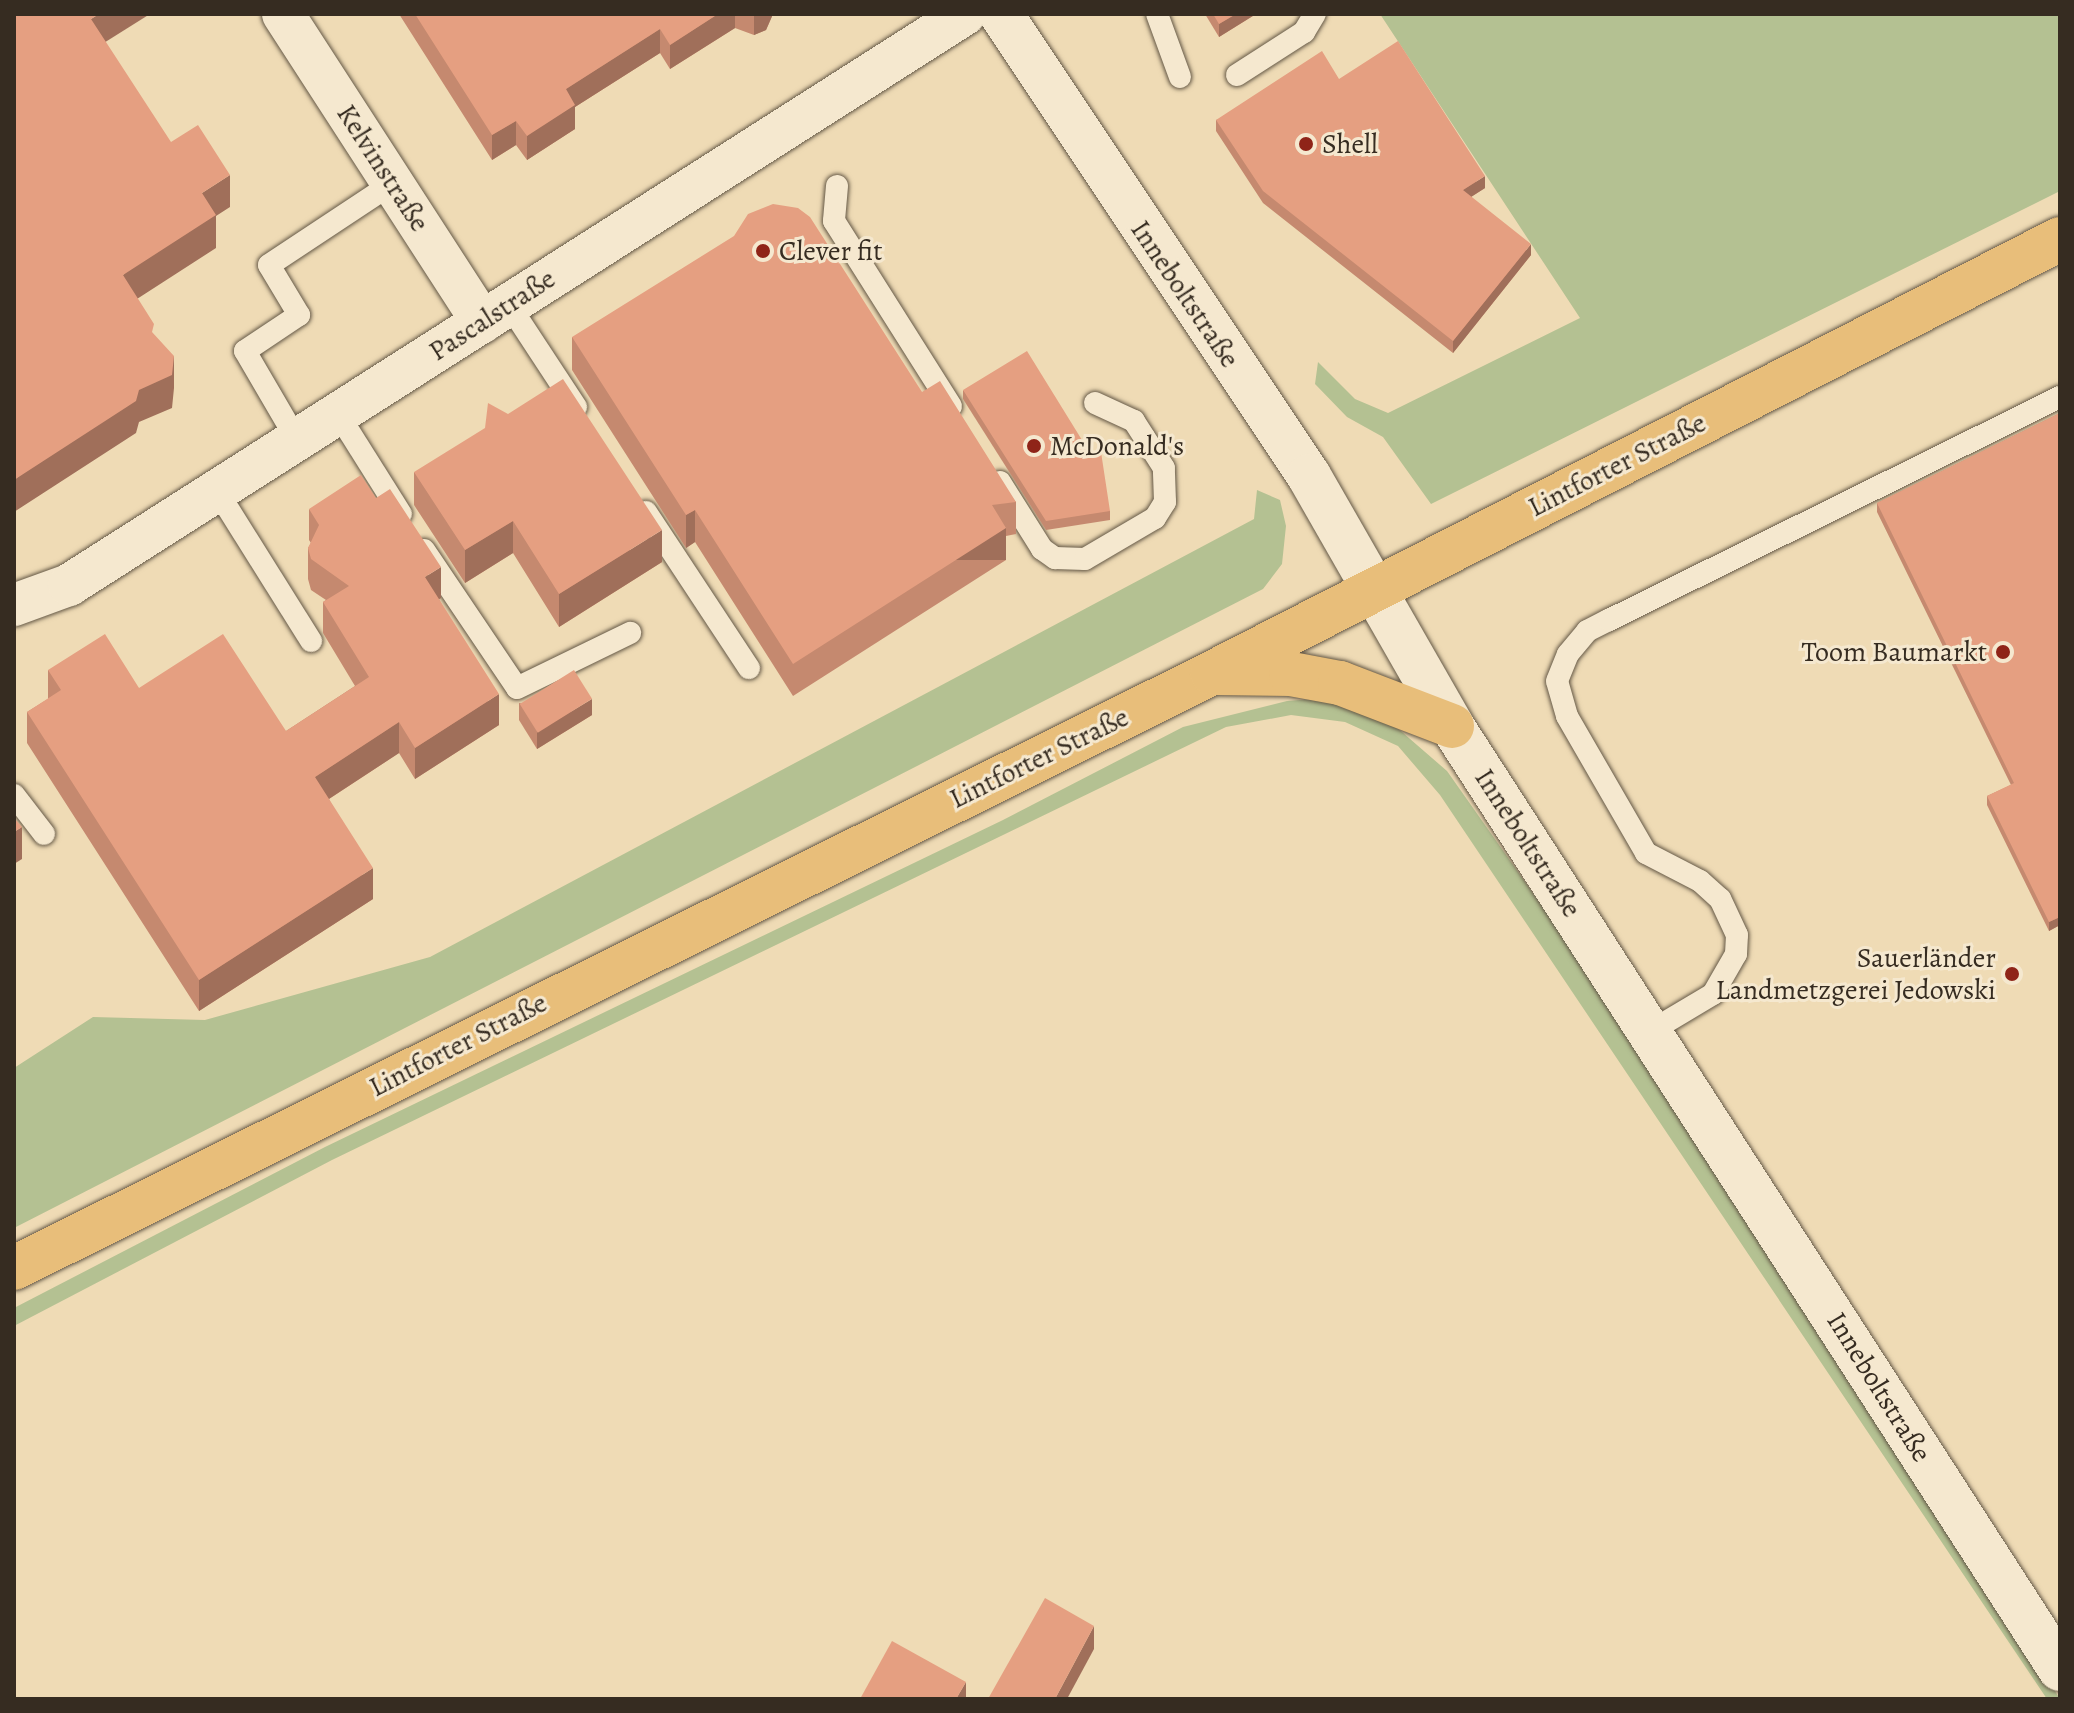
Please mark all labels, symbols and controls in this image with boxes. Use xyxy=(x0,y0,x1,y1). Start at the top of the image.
street label: Kelvinstraße xyxy=(329,98,437,238)
place label: Shell xyxy=(1322,127,1378,161)
marker: Shell xyxy=(1297,135,1315,153)
street label: Inneboltstraße xyxy=(1123,214,1247,374)
place label: Clever fit xyxy=(779,234,882,268)
marker: Clever fit xyxy=(754,242,772,260)
street label: Pascalstraße xyxy=(423,262,561,368)
street label: Lintforter Straße xyxy=(1523,406,1711,524)
place label: McDonald's xyxy=(1050,429,1184,463)
marker: McDonald's xyxy=(1025,437,1043,455)
place label: Toom Baumarkt xyxy=(1802,635,1987,669)
marker: Toom Baumarkt xyxy=(1994,643,2012,661)
street label: Lintforter Straße xyxy=(944,700,1134,816)
street label: Inneboltstraße xyxy=(1468,762,1588,924)
place label: Sauerländer Landmetzgerei Jedowski xyxy=(1715,941,1996,1007)
marker: Sauerländer Landmetzgerei Jedowski xyxy=(2003,965,2021,983)
street label: Lintforter Straße xyxy=(364,986,552,1104)
street label: Inneboltstraße xyxy=(1820,1306,1938,1468)

